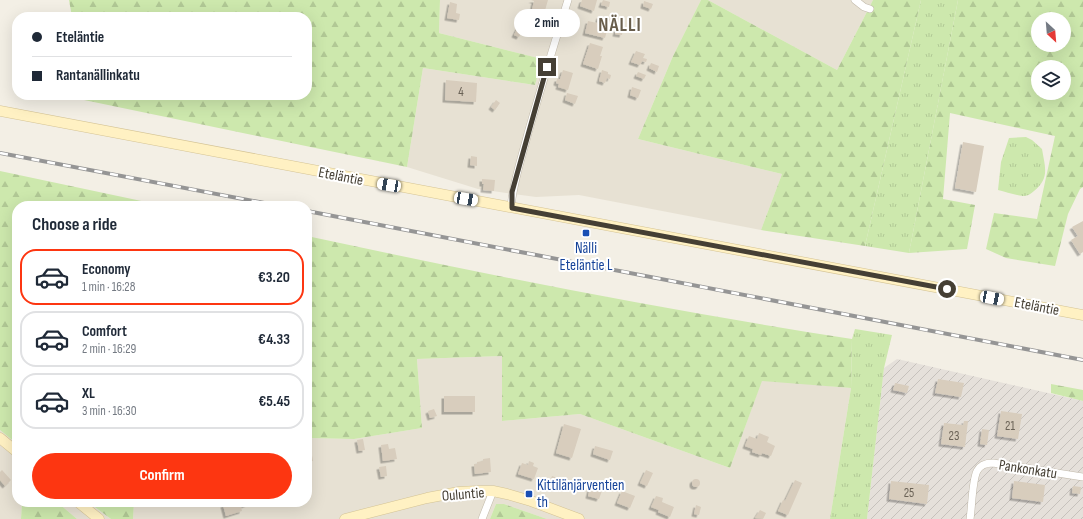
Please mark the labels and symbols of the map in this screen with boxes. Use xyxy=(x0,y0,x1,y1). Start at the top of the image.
callout: 2 min xyxy=(514,9,580,37)
north arrow xyxy=(1031,12,1071,52)
district label: NÄLLI xyxy=(598,14,642,37)
route end xyxy=(538,58,556,76)
house number: 4 xyxy=(458,84,464,100)
street label: Eteläntie xyxy=(317,163,365,190)
car xyxy=(376,177,402,193)
car xyxy=(453,191,479,207)
marker: Nälli Eteläntie L xyxy=(581,228,591,238)
place label: Nälli Eteläntie L xyxy=(559,239,613,275)
route start xyxy=(938,280,956,298)
car xyxy=(979,290,1005,306)
street label: Eteläntie xyxy=(1013,293,1061,320)
house number: 21 xyxy=(1005,418,1015,434)
house number: 23 xyxy=(949,428,959,444)
street label: Pankonkatu xyxy=(997,456,1058,483)
place label: Kittilänjärventien th xyxy=(537,476,624,512)
street label: Ouluntie xyxy=(441,483,485,506)
house number: 25 xyxy=(904,485,914,501)
marker: Kittilänjärventien th xyxy=(524,489,534,499)

